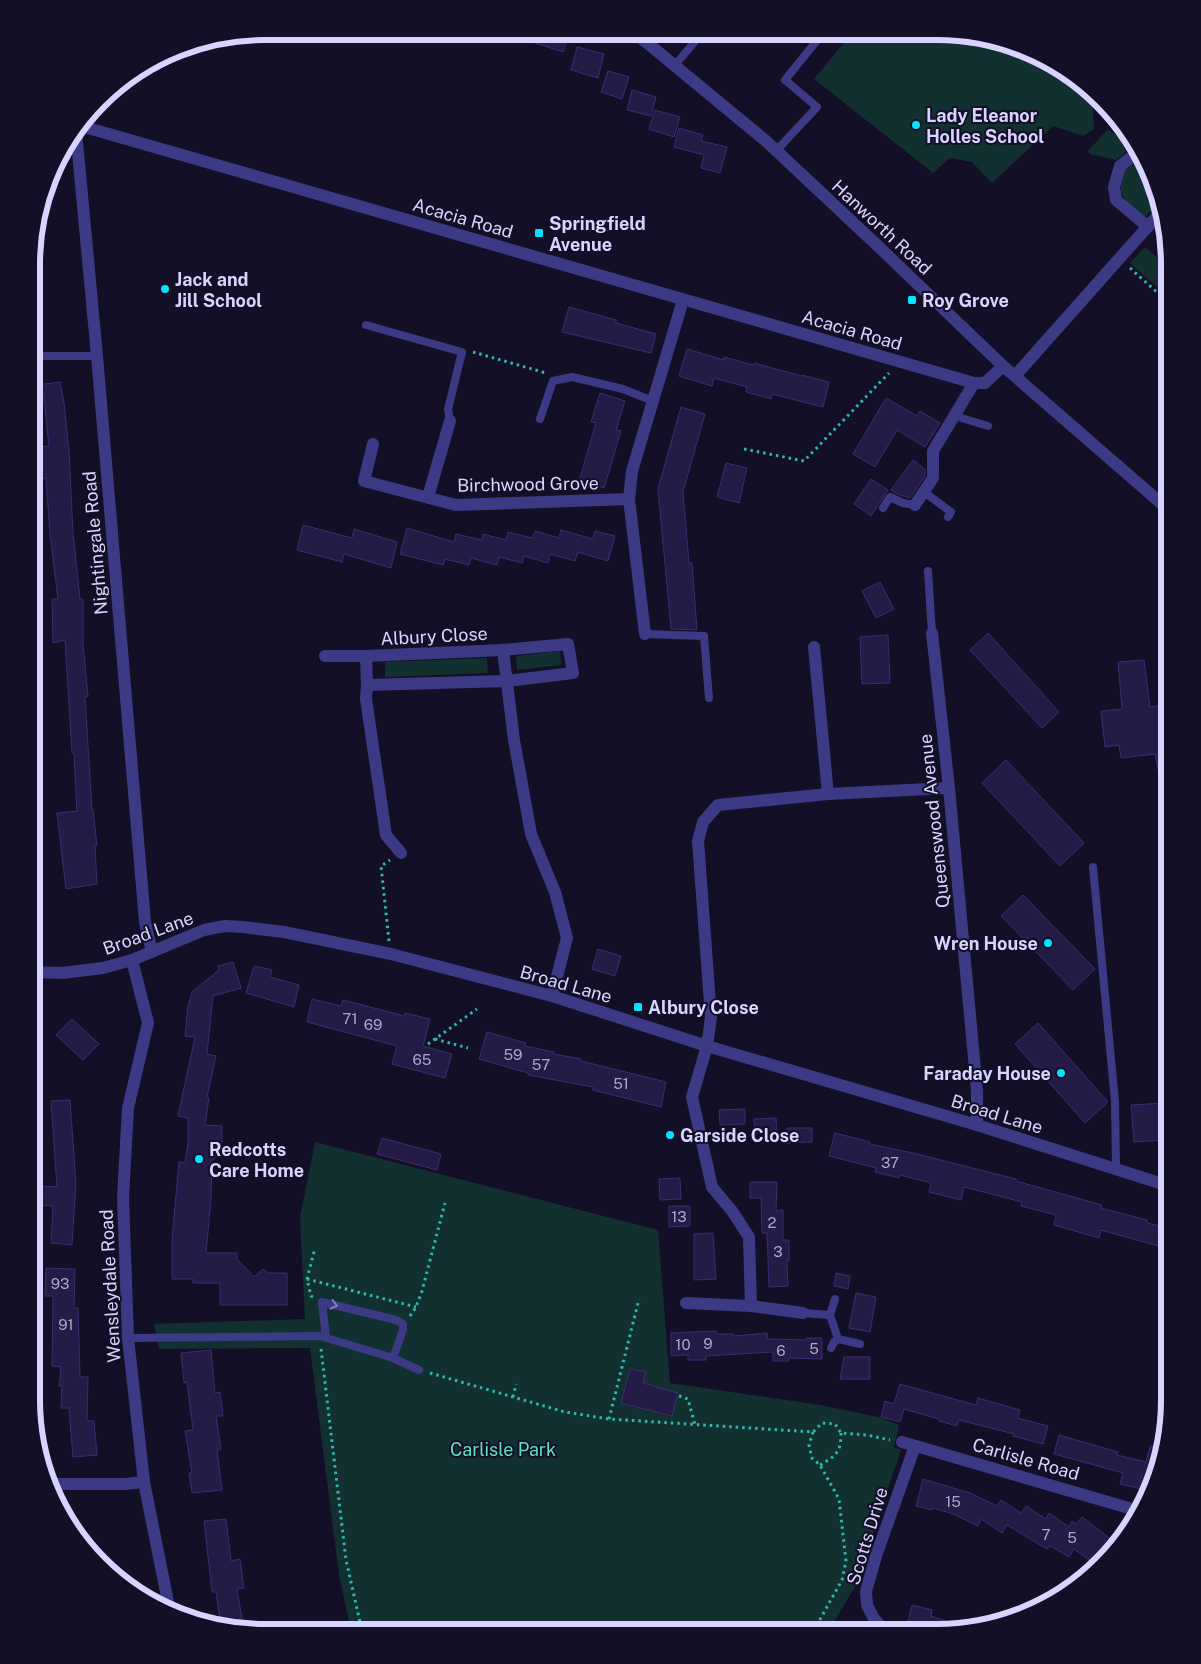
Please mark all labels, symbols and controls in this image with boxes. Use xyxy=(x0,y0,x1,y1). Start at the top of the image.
place label: Lady Eleanor Holles School xyxy=(926,105,1044,147)
marker: Lady Eleanor Holles School xyxy=(910,119,922,131)
street label: Hanworth Road xyxy=(828,175,936,279)
street label: Acacia Road xyxy=(410,194,516,242)
place label: Springfield Avenue xyxy=(549,213,646,255)
marker: Springfield Avenue xyxy=(533,227,545,239)
place label: Jack and Jill School xyxy=(175,269,262,311)
marker: Jack and Jill School xyxy=(159,283,171,295)
place label: Roy Grove xyxy=(922,290,1009,311)
marker: Roy Grove xyxy=(906,294,918,306)
street label: Acacia Road xyxy=(799,306,905,354)
street label: Nightingale Road xyxy=(78,470,112,616)
street label: Birchwood Grove xyxy=(457,472,599,496)
street label: Albury Close xyxy=(380,623,488,649)
street label: Queenswood Avenue xyxy=(914,733,954,909)
street label: Broad Lane xyxy=(100,907,196,959)
place label: Wren House xyxy=(934,933,1038,954)
marker: Wren House xyxy=(1042,937,1054,949)
street label: Broad Lane xyxy=(518,961,614,1007)
place label: Albury Close xyxy=(648,997,759,1018)
marker: Albury Close xyxy=(632,1001,644,1013)
house number: 71 xyxy=(342,1010,358,1027)
house number: 69 xyxy=(364,1016,382,1033)
house number: 59 xyxy=(504,1046,522,1063)
house number: 65 xyxy=(413,1051,431,1068)
house number: 57 xyxy=(532,1056,550,1073)
place label: Faraday House xyxy=(923,1063,1051,1084)
marker: Faraday House xyxy=(1055,1067,1067,1079)
house number: 51 xyxy=(613,1075,629,1092)
street label: Broad Lane xyxy=(949,1090,1045,1138)
place label: Garside Close xyxy=(680,1125,799,1146)
marker: Garside Close xyxy=(664,1129,676,1141)
place label: Redcotts Care Home xyxy=(209,1139,304,1181)
marker: Redcotts Care Home xyxy=(193,1153,205,1165)
house number: 37 xyxy=(881,1154,899,1171)
house number: 13 xyxy=(671,1208,687,1225)
street label: Wensleydale Road xyxy=(96,1209,124,1363)
house number: 2 xyxy=(768,1214,777,1231)
house number: 3 xyxy=(773,1243,783,1260)
house number: 93 xyxy=(51,1275,69,1292)
one-way arrow xyxy=(330,1299,339,1310)
house number: 91 xyxy=(58,1316,74,1333)
house number: 9 xyxy=(703,1335,713,1352)
house number: 10 xyxy=(675,1336,691,1353)
house number: 5 xyxy=(809,1340,819,1357)
house number: 6 xyxy=(776,1342,786,1359)
street label: Carlisle Road xyxy=(970,1434,1082,1484)
park label: Carlisle Park xyxy=(450,1439,556,1460)
street label: Scotts Drive xyxy=(842,1485,892,1587)
house number: 15 xyxy=(945,1493,961,1510)
house number: 7 xyxy=(1041,1526,1051,1543)
house number: 5 xyxy=(1067,1529,1077,1546)

